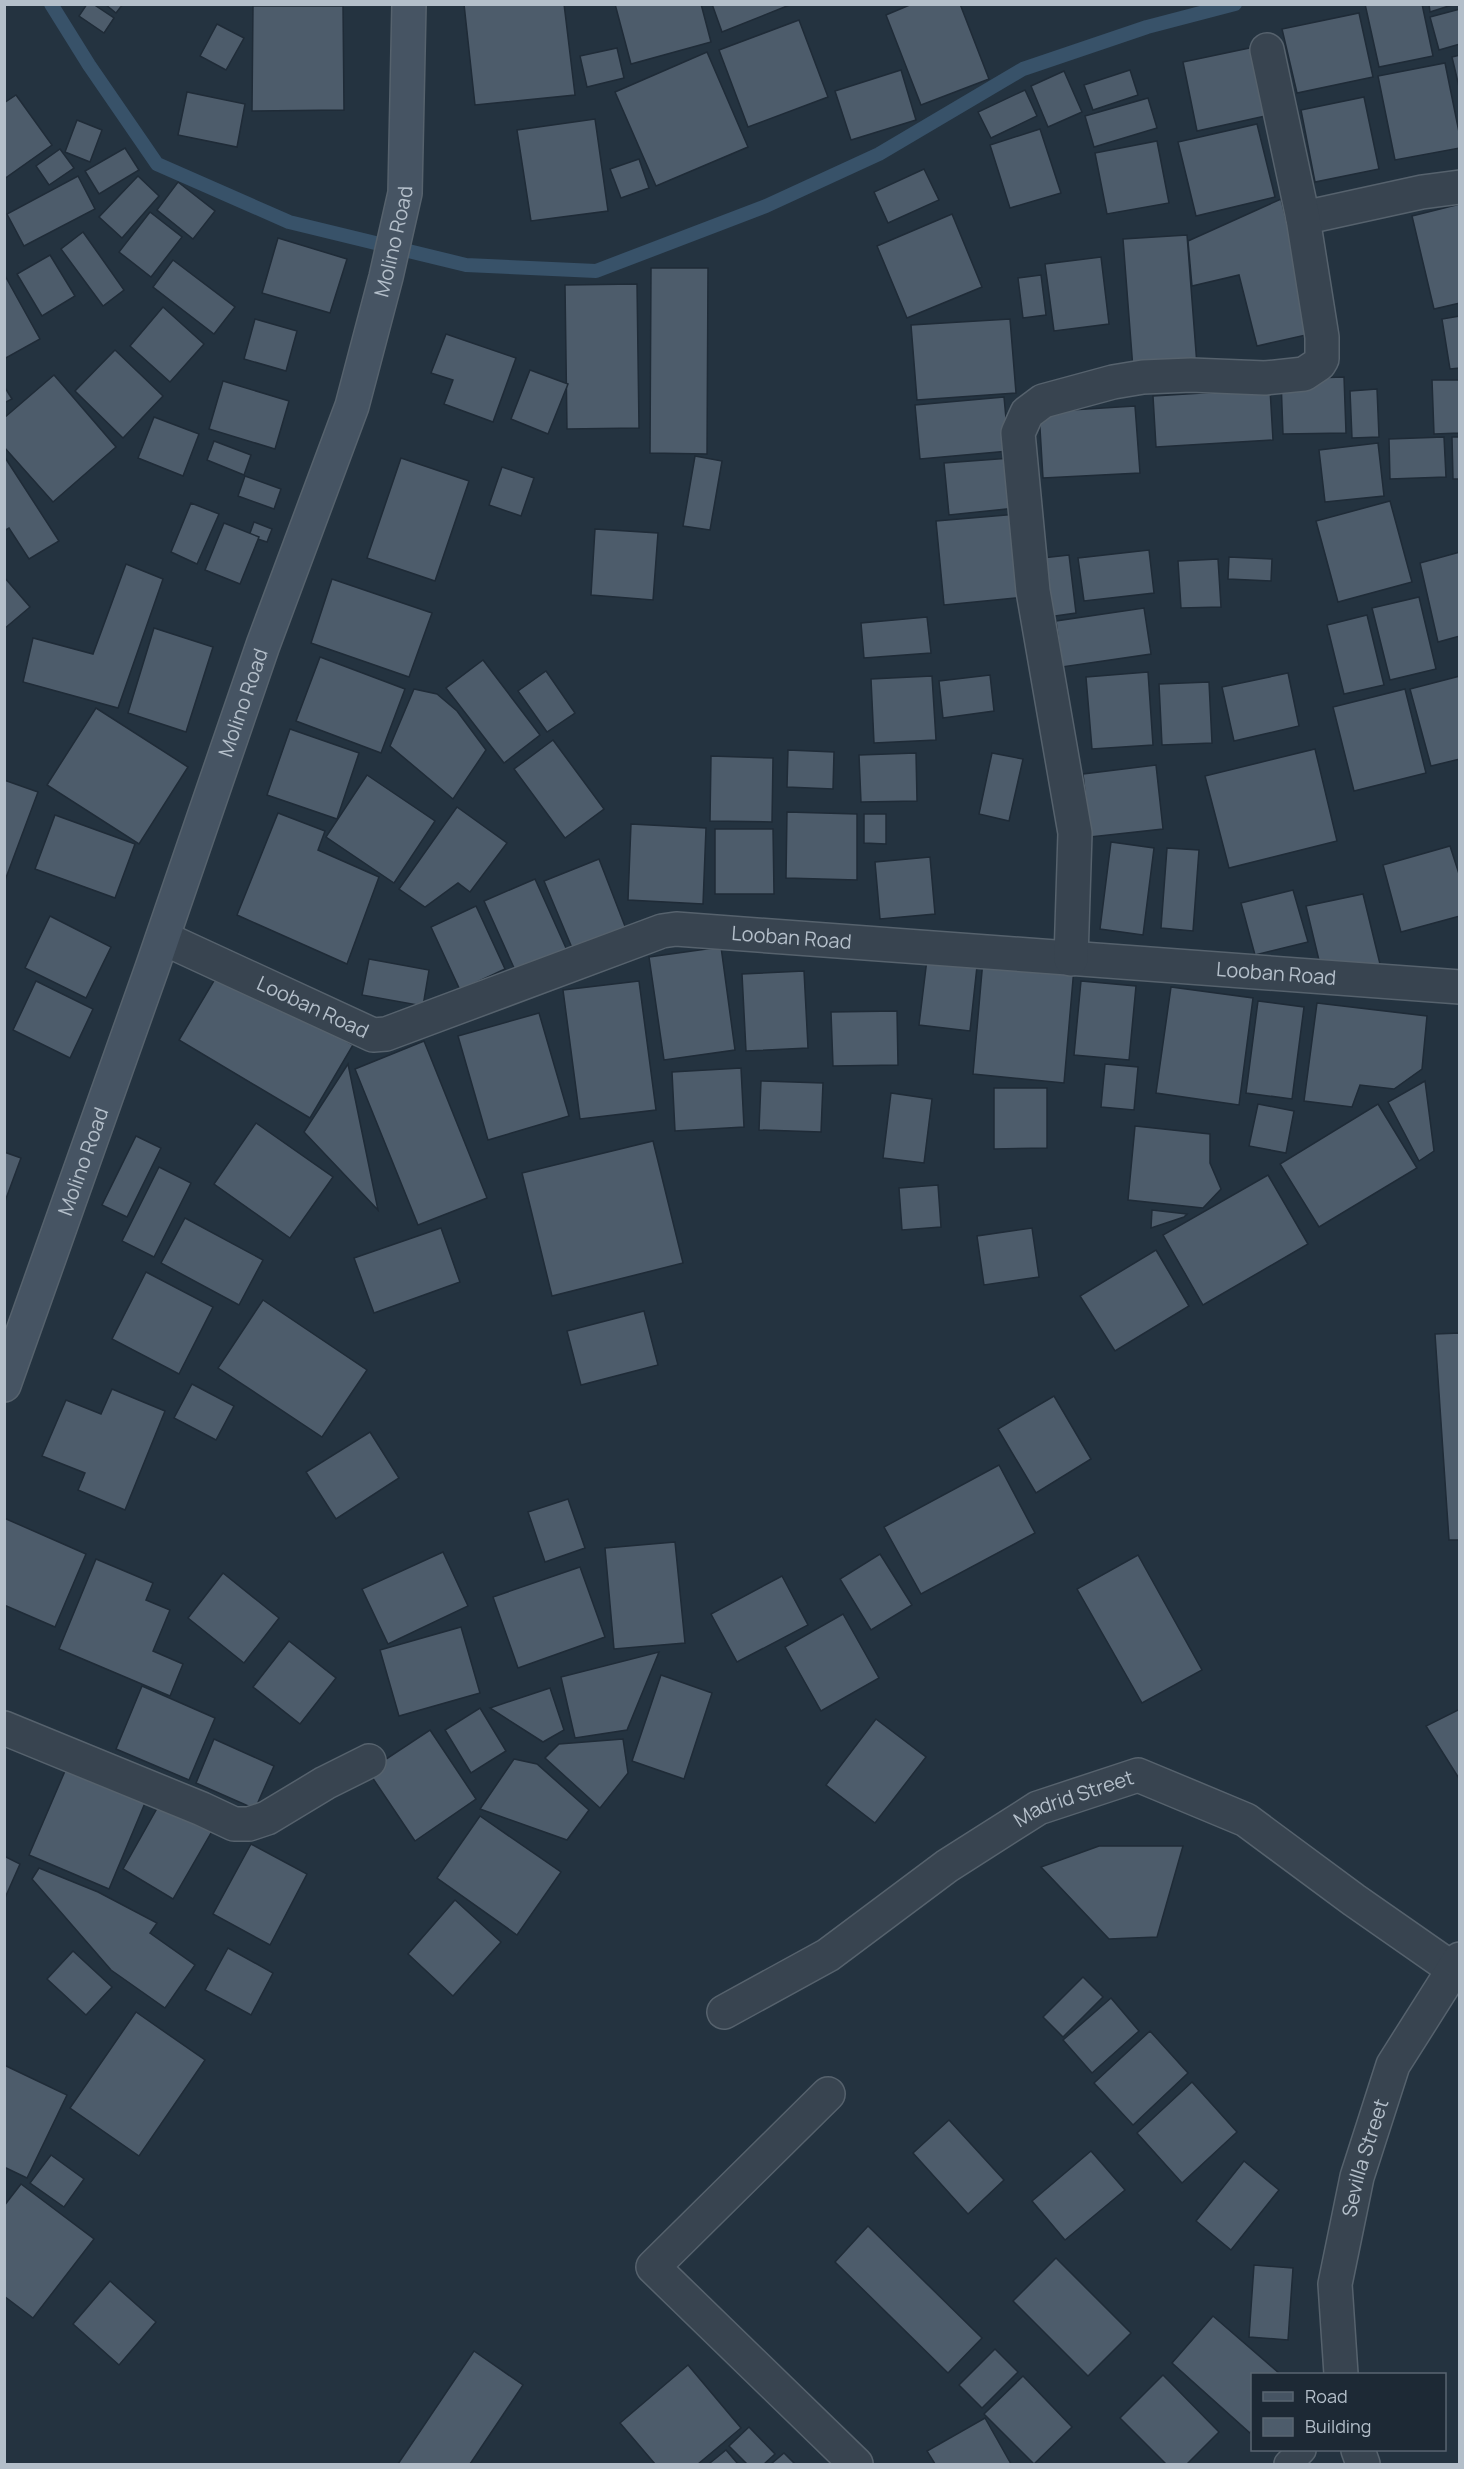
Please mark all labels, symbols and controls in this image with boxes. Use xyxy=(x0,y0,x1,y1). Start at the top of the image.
street label: Molino Road xyxy=(367,186,418,300)
street label: Molino Road xyxy=(212,645,274,760)
street label: Looban Road xyxy=(731,919,853,955)
street label: Looban Road xyxy=(1215,955,1337,991)
street label: Looban Road xyxy=(253,969,373,1044)
street label: Molino Road xyxy=(51,1104,114,1219)
street label: Madrid Street xyxy=(1008,1763,1137,1833)
street label: Sevilla Street xyxy=(1335,2095,1394,2219)
legend xyxy=(1251,2373,1446,2451)
text: Road xyxy=(1305,2384,1348,2408)
text: Building xyxy=(1305,2414,1371,2438)

